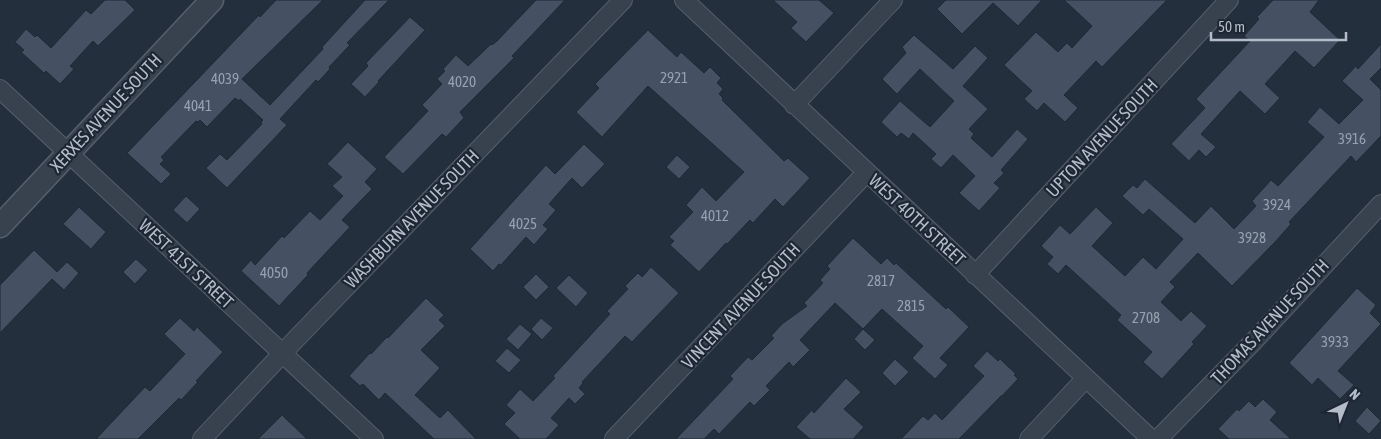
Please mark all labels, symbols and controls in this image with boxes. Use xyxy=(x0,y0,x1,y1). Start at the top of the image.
scale bar xyxy=(1211,10,1346,42)
text: 50 m xyxy=(1218,18,1245,35)
street label: XERXES AVENUE SOUTH xyxy=(45,49,166,176)
house number: 2921 xyxy=(660,69,688,86)
house number: 4039 xyxy=(211,70,239,87)
house number: 4020 xyxy=(448,73,476,90)
street label: UPTON AVENUE SOUTH xyxy=(1041,74,1162,201)
house number: 4041 xyxy=(184,97,212,114)
house number: 3916 xyxy=(1338,130,1366,147)
street label: WASHBURN AVENUE SOUTH xyxy=(340,145,483,292)
street label: WEST 40TH STREET xyxy=(865,170,970,270)
house number: 3924 xyxy=(1263,196,1291,213)
house number: 4012 xyxy=(701,207,729,224)
street label: WEST 41ST STREET xyxy=(135,215,238,313)
house number: 4025 xyxy=(509,215,537,232)
house number: 3928 xyxy=(1238,229,1266,246)
street label: VINCENT AVENUE SOUTH xyxy=(677,238,804,373)
street label: THOMAS AVENUE SOUTH xyxy=(1206,255,1333,388)
house number: 4050 xyxy=(260,264,288,281)
house number: 2817 xyxy=(867,272,895,289)
house number: 2815 xyxy=(897,297,925,314)
house number: 2708 xyxy=(1132,309,1160,326)
house number: 3933 xyxy=(1321,333,1349,350)
north arrow xyxy=(1321,379,1371,429)
text: N xyxy=(1346,386,1363,403)

